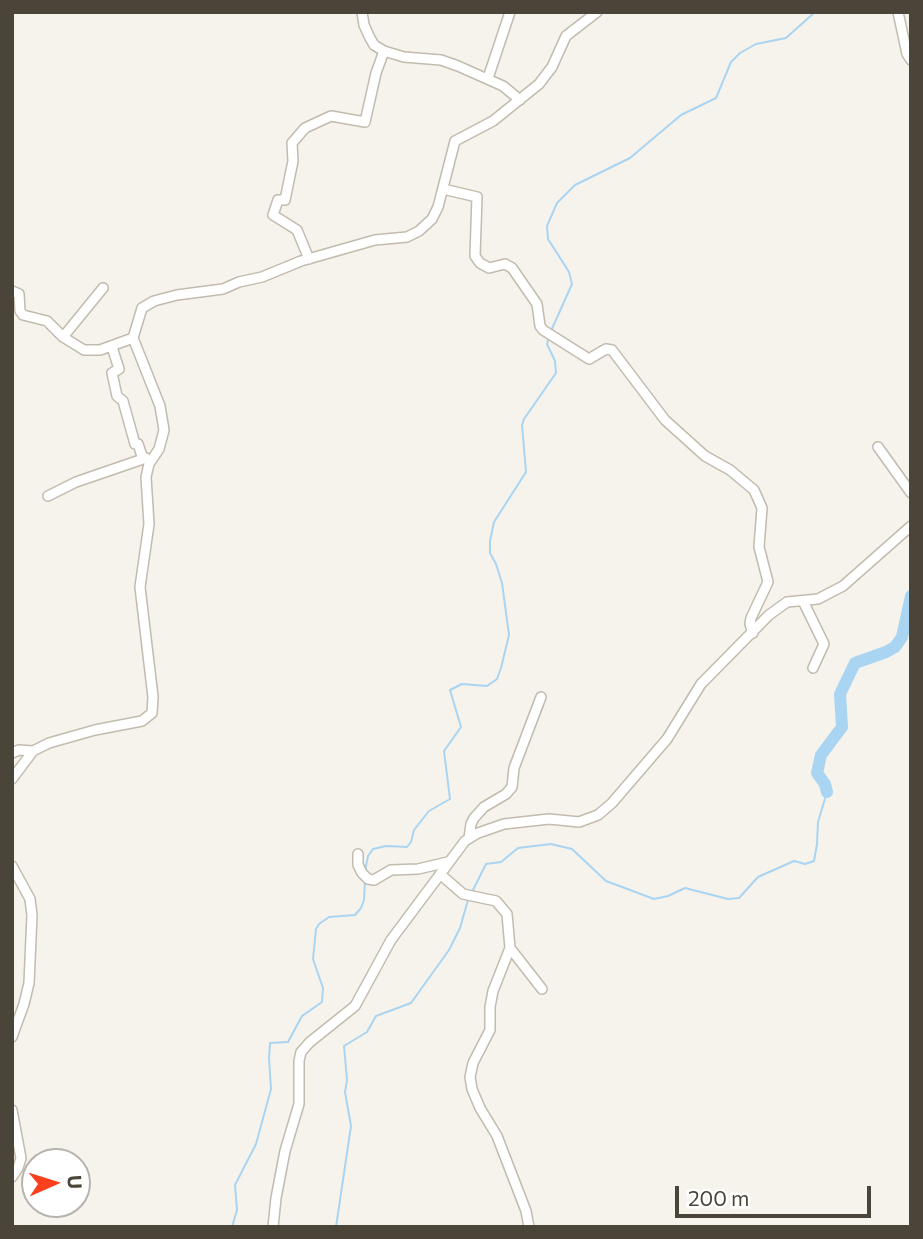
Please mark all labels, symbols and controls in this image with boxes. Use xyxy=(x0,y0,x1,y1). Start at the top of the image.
north arrow xyxy=(21,1148,91,1218)
scale bar xyxy=(678,1172,874,1216)
text: U xyxy=(64,1174,87,1189)
text: 200 m xyxy=(688,1185,749,1210)

